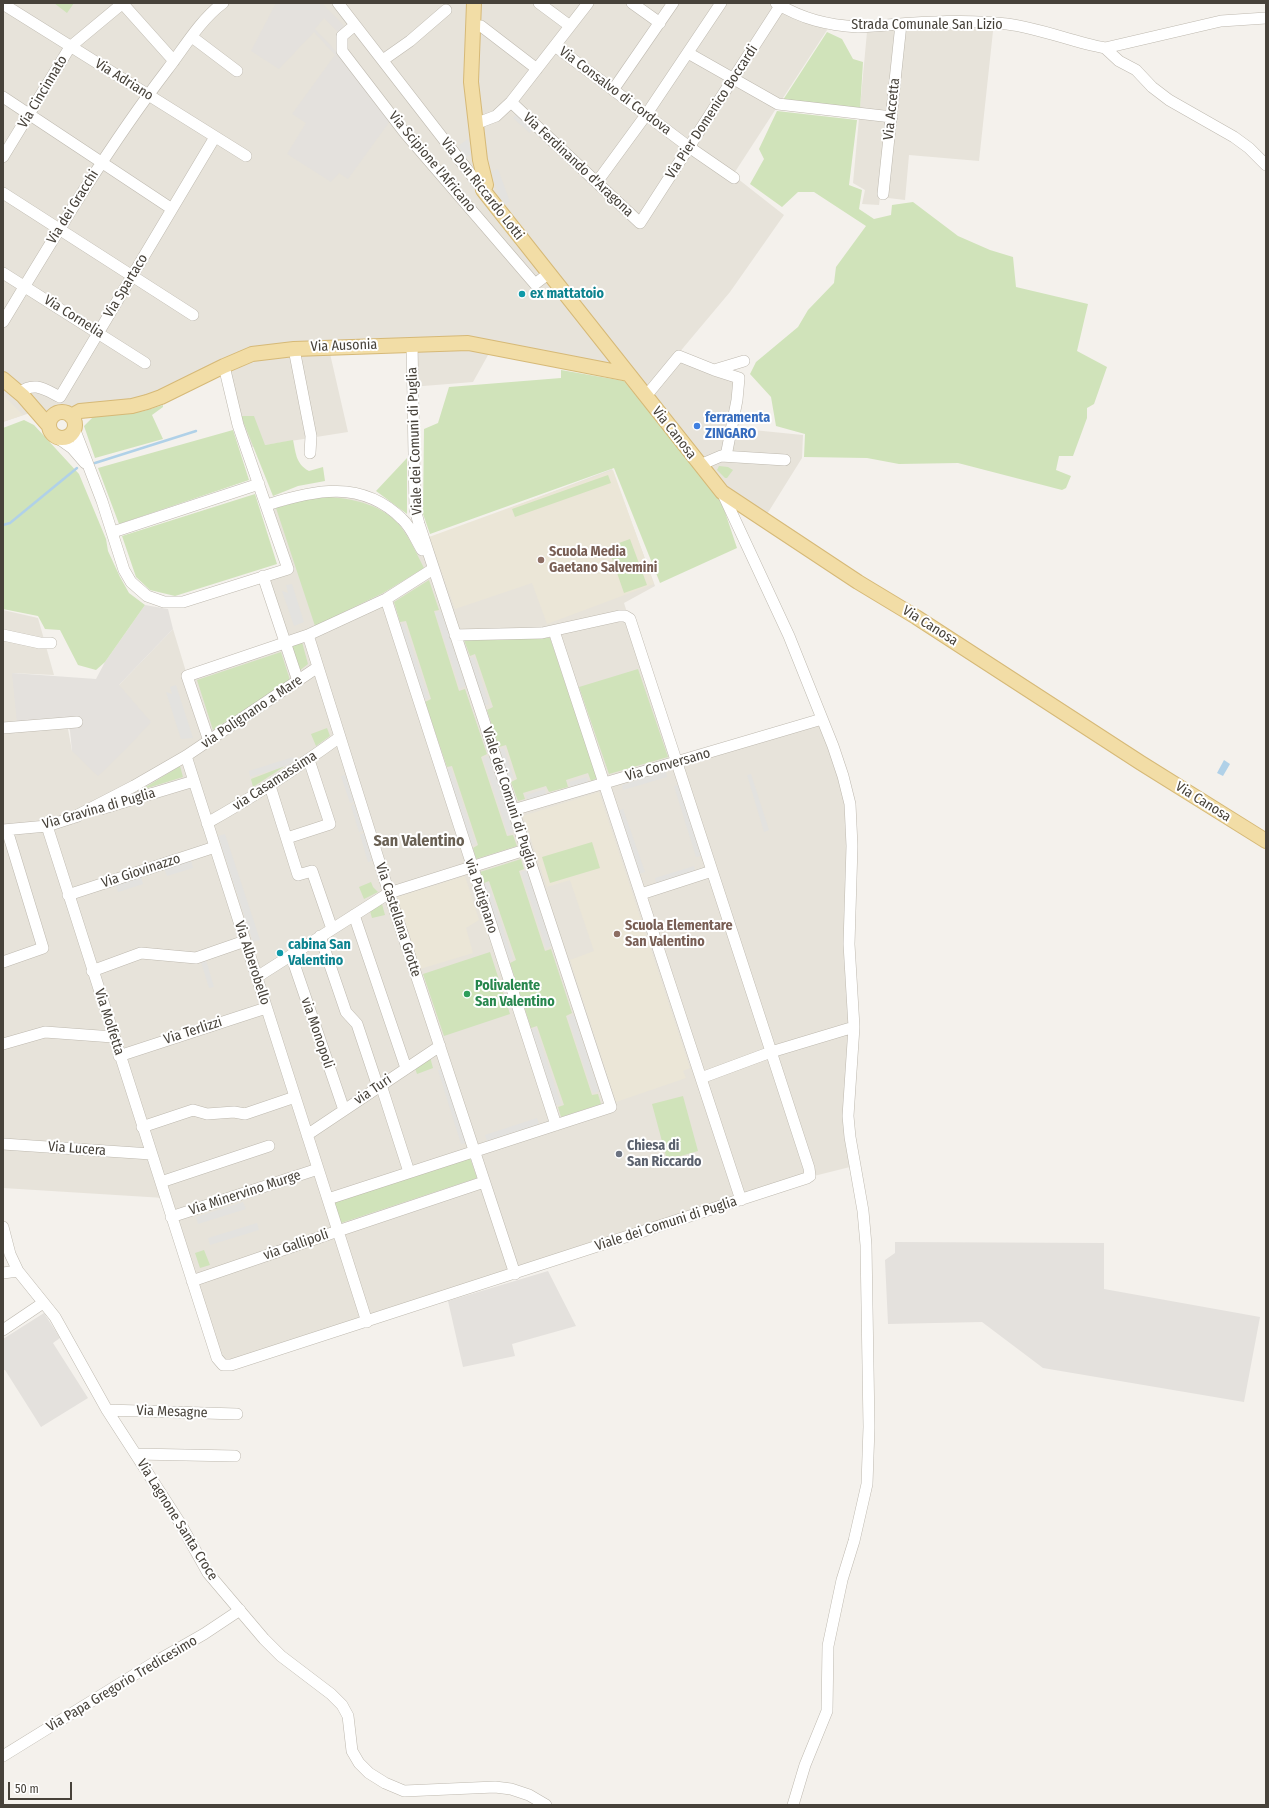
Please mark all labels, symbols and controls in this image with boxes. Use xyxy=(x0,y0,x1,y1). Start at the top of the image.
street label: Strada Comunale San Lizio xyxy=(851,17,1003,33)
street label: Via Pier Domenico Boccardi xyxy=(662,42,762,182)
street label: Via Consalvo di Cordova xyxy=(556,43,674,139)
street label: Via Cincinnato xyxy=(15,53,71,131)
street label: Via Adriano xyxy=(92,55,156,105)
street label: Via Accetta xyxy=(880,77,904,141)
street label: Via Scipione l'Africano xyxy=(385,108,479,216)
street label: Via Ferdinando d'Aragona xyxy=(519,109,637,221)
street label: Via Don Riccardo Lotti xyxy=(437,135,527,243)
street label: Via dei Gracchi xyxy=(44,167,102,247)
street label: Via Spartaco xyxy=(100,251,152,321)
place label: ex mattatoio xyxy=(530,286,604,302)
marker: ex mattatoio xyxy=(517,289,527,299)
street label: Via Cornelia xyxy=(41,292,107,342)
street label: Via Ausonia xyxy=(310,336,378,356)
street label: Viale dei Comuni di Puglia xyxy=(404,367,426,515)
street label: Via Canosa xyxy=(648,403,700,463)
place label: ferramenta ZINGARO xyxy=(705,410,770,442)
marker: ferramenta ZINGARO xyxy=(692,421,702,431)
place label: Scuola Media Gaetano Salvemini xyxy=(549,544,657,576)
marker: Scuola Media Gaetano Salvemini xyxy=(536,555,546,565)
street label: Via Canosa xyxy=(899,602,961,650)
street label: via Polignano a Mare xyxy=(198,672,306,752)
street label: Viale dei Comuni di Puglia xyxy=(478,725,540,871)
street label: Via Conversano xyxy=(624,745,712,785)
street label: via Casamassima xyxy=(230,748,320,814)
street label: Via Canosa xyxy=(1172,778,1234,826)
street label: Via Gravina di Puglia xyxy=(41,785,157,833)
district label: San Valentino xyxy=(373,832,465,852)
street label: Via Giovinazzo xyxy=(99,850,183,892)
street label: via Putignano xyxy=(461,856,501,936)
street label: Via Castellana Grotte xyxy=(372,861,424,979)
place label: Scuola Elementare San Valentino xyxy=(625,918,733,950)
street label: Via Alberobello xyxy=(231,919,273,1007)
marker: Scuola Elementare San Valentino xyxy=(612,929,622,939)
place label: cabina San Valentino xyxy=(288,937,351,970)
marker: cabina San Valentino xyxy=(275,948,285,958)
place label: Polivalente San Valentino xyxy=(475,978,555,1010)
street label: Via Molfetta xyxy=(90,987,128,1057)
marker: Polivalente San Valentino xyxy=(462,989,472,999)
street label: via Monopoli xyxy=(297,995,337,1071)
street label: Via Terlizzi xyxy=(162,1014,224,1048)
street label: via Turi xyxy=(351,1071,395,1109)
place label: Chiesa di San Riccardo xyxy=(627,1138,702,1170)
street label: Via Lucera xyxy=(47,1139,107,1159)
marker: Chiesa di San Riccardo xyxy=(614,1149,624,1159)
street label: Via Minervino Murge xyxy=(187,1167,303,1219)
street label: Viale dei Comuni di Puglia xyxy=(593,1193,739,1255)
street label: via Gallipoli xyxy=(261,1226,331,1264)
street label: Via Mesagne xyxy=(136,1402,208,1422)
street label: Via Lagnone Santa Croce xyxy=(133,1456,221,1584)
street label: Via Papa Gregorio Tredicesimo xyxy=(44,1632,200,1736)
scale bar xyxy=(10,1774,74,1800)
text: 50 m xyxy=(15,1782,39,1796)

